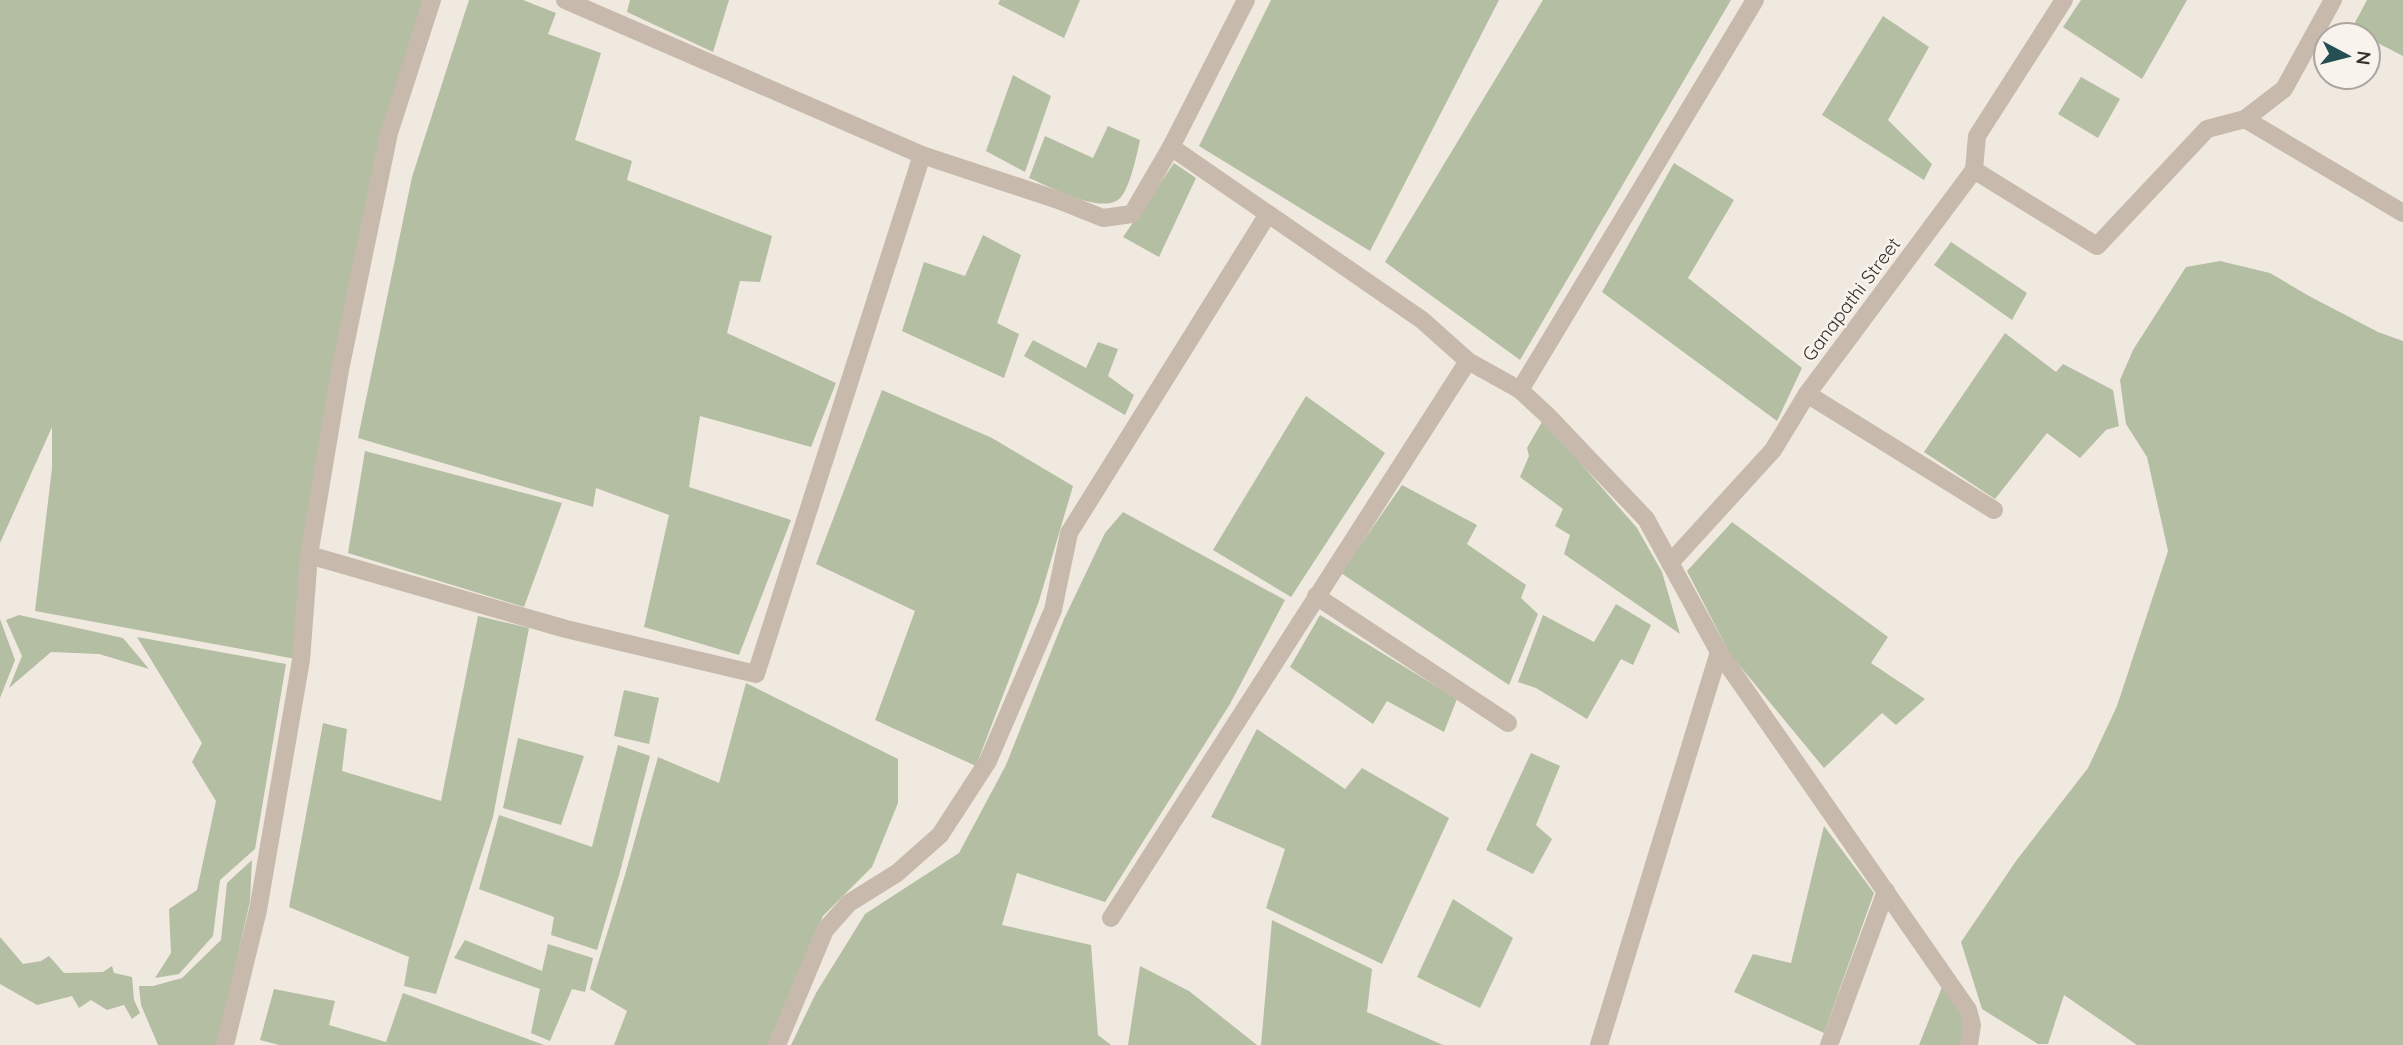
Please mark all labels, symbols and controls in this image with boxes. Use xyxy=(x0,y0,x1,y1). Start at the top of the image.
north arrow xyxy=(2312,21,2382,91)
text: N xyxy=(2351,50,2377,66)
street label: Ganapathi Street xyxy=(1797,232,1905,366)

